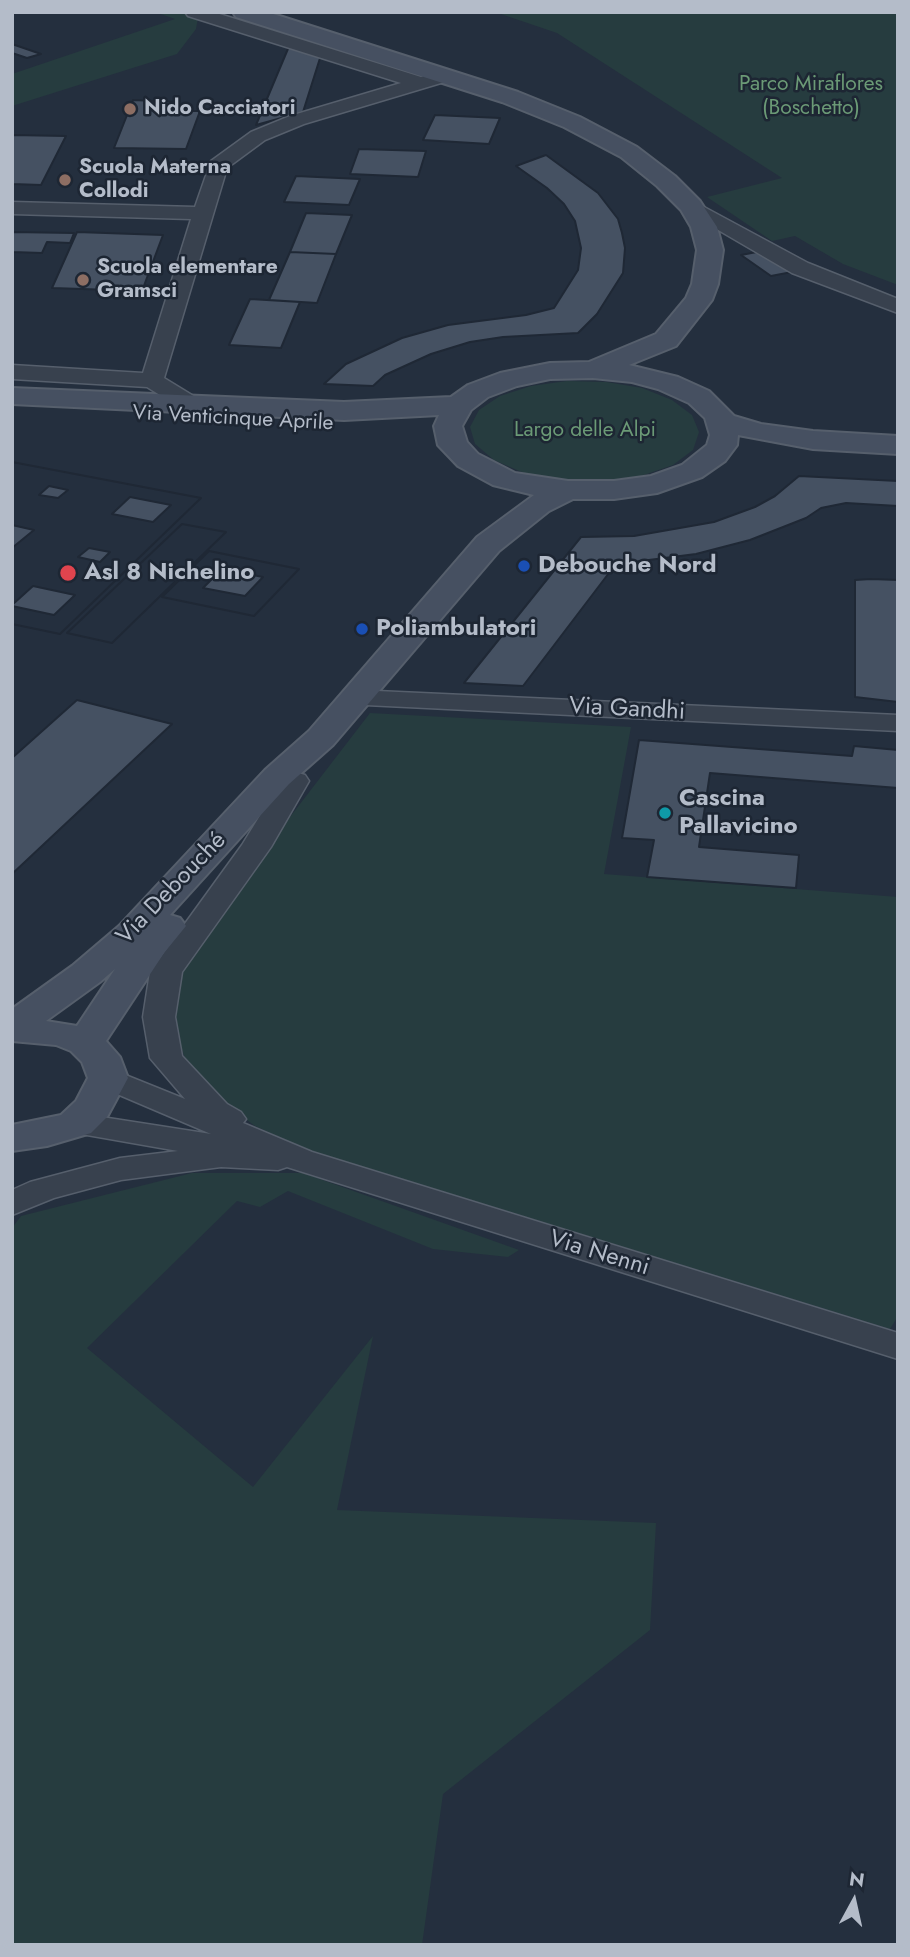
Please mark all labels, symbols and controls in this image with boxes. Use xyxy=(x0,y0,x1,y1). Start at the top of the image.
park label: Parco Miraflores (Boschetto) xyxy=(739,72,883,122)
place label: Nido Cacciatori xyxy=(144,96,296,122)
marker: Nido Cacciatori xyxy=(122,101,138,117)
place label: Scuola Materna Collodi xyxy=(79,155,231,205)
marker: Scuola Materna Collodi xyxy=(57,172,73,188)
place label: Scuola elementare Gramsci xyxy=(97,255,278,305)
marker: Scuola elementare Gramsci xyxy=(75,272,91,288)
street label: Via Venticinque Aprile xyxy=(132,401,334,437)
park label: Largo delle Alpi xyxy=(514,418,656,444)
place label: Debouche Nord xyxy=(538,552,716,580)
marker: Debouche Nord xyxy=(516,558,532,574)
place label: Asl 8 Nichelino xyxy=(84,559,255,587)
marker: Asl 8 Nichelino xyxy=(58,563,78,583)
place label: Poliambulatori xyxy=(376,615,536,643)
marker: Poliambulatori xyxy=(354,621,370,637)
street label: Via Gandhi xyxy=(568,693,686,727)
place label: Cascina Pallavicino xyxy=(679,785,798,841)
marker: Cascina Pallavicino xyxy=(657,805,673,821)
street label: Via Debouché xyxy=(111,827,233,951)
street label: Via Nenni xyxy=(545,1225,653,1283)
text: N xyxy=(848,1865,866,1894)
north arrow xyxy=(819,1866,889,1936)

